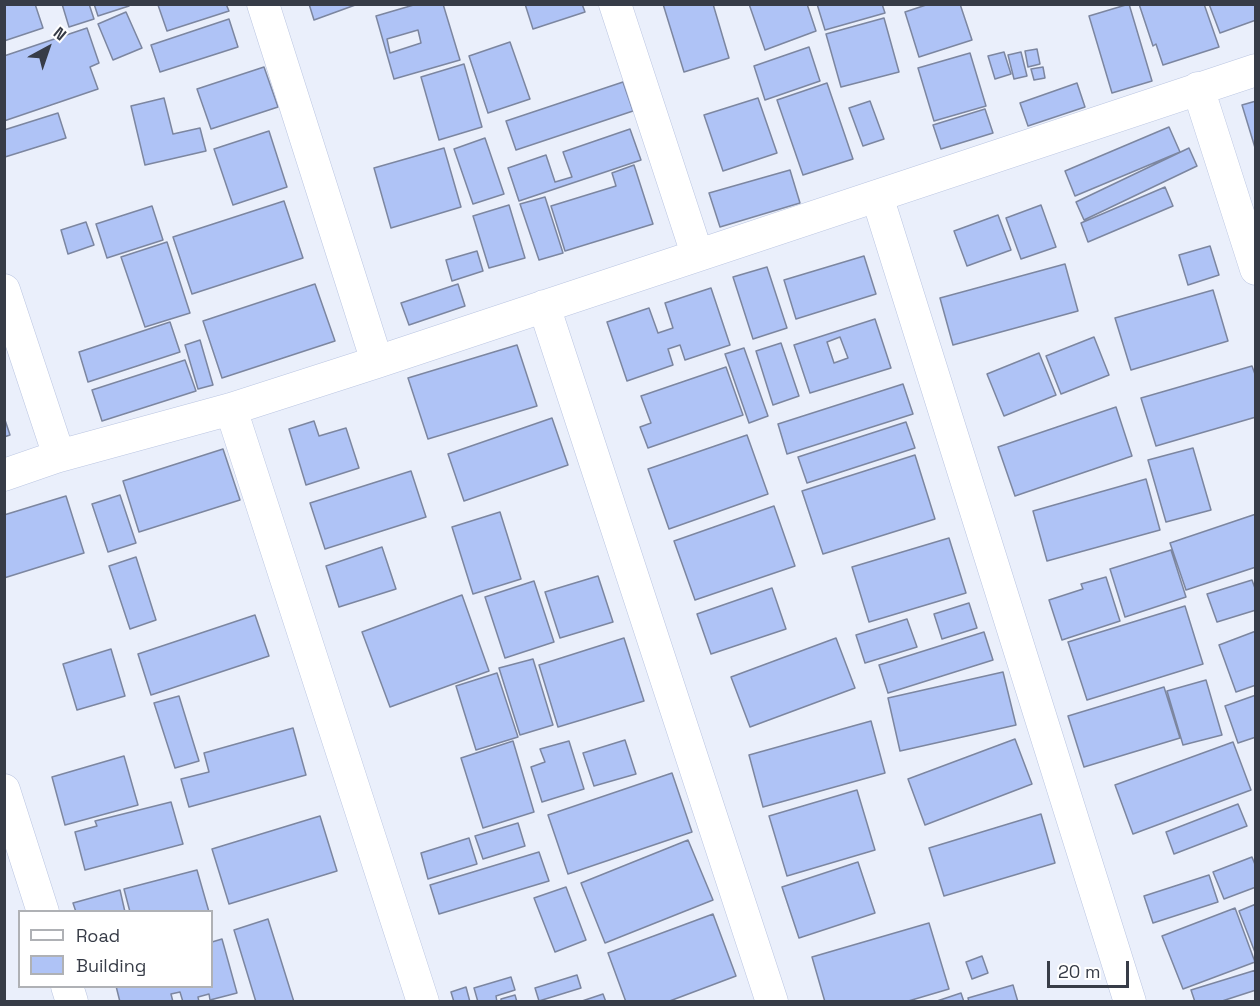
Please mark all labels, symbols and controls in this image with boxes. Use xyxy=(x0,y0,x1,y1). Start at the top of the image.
north arrow xyxy=(18,18,78,78)
text: N xyxy=(49,22,71,45)
legend xyxy=(18,910,213,988)
text: Road xyxy=(76,924,120,947)
scale bar xyxy=(1050,949,1132,987)
text: Building xyxy=(76,954,146,977)
text: 20 m xyxy=(1058,960,1101,983)

